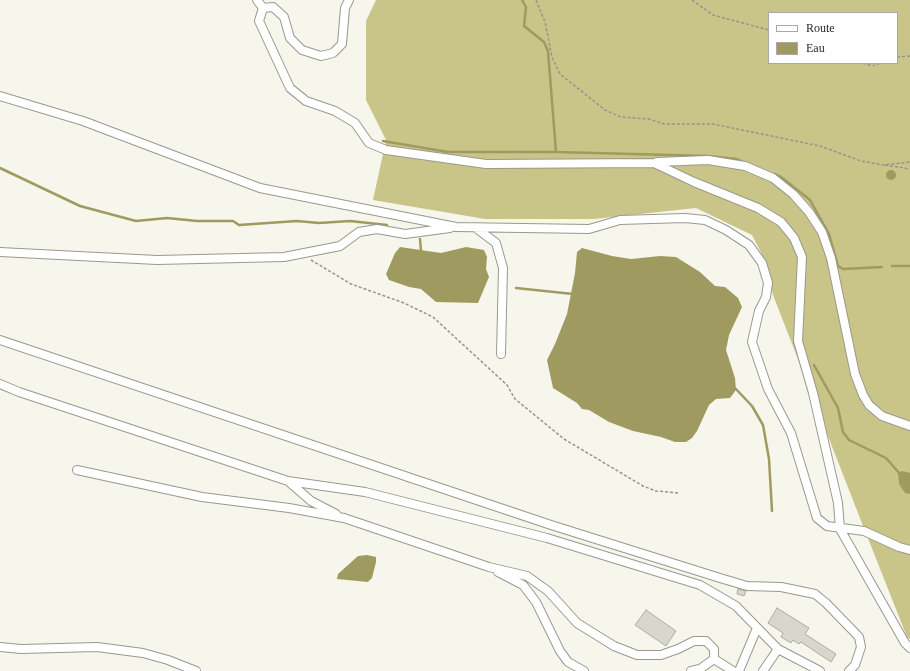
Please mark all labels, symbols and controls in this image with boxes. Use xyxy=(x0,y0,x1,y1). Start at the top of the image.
legend xyxy=(768,12,898,64)
text: Route xyxy=(806,21,835,35)
text: Eau xyxy=(806,41,825,55)

